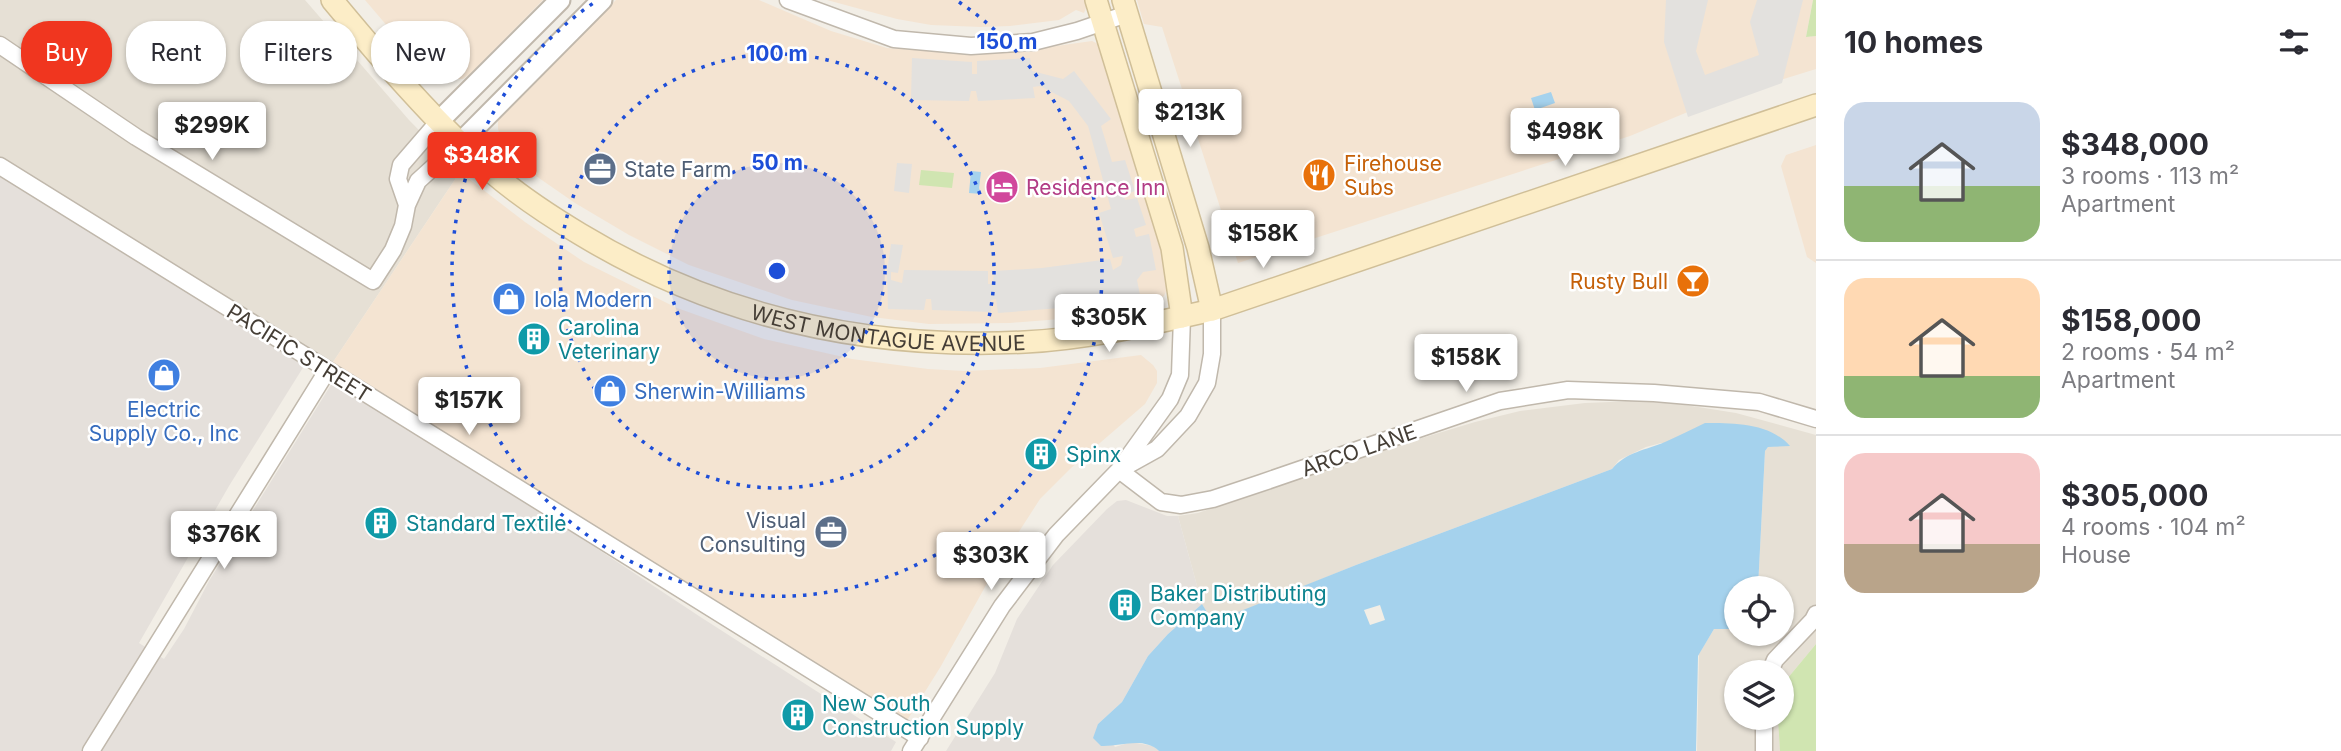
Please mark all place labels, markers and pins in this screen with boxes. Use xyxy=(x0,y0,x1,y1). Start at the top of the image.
pin: $213K xyxy=(1141,90,1239,149)
pin: $299K xyxy=(163,102,261,162)
pin: $498K xyxy=(1516,108,1614,168)
pin: $348K xyxy=(433,132,531,192)
office icon: State Farm xyxy=(581,150,619,188)
place label: Firehouse Subs xyxy=(1344,151,1442,200)
restaurant icon: Firehouse Subs xyxy=(1300,156,1338,194)
place label: State Farm xyxy=(624,157,731,182)
hotel icon: Residence Inn xyxy=(983,168,1021,206)
place label: Residence Inn xyxy=(1026,175,1166,200)
pin: $158K xyxy=(1214,210,1312,270)
centre of rings xyxy=(765,259,789,283)
bar icon: Rusty Bull xyxy=(1674,262,1712,300)
place label: Rusty Bull xyxy=(1570,269,1668,294)
shop icon: Iola Modern xyxy=(490,280,528,318)
place label: Iola Modern xyxy=(534,287,652,312)
pin: $305K xyxy=(1060,294,1158,354)
place label: Carolina Veterinary xyxy=(558,315,660,364)
building icon: Carolina Veterinary xyxy=(515,320,553,358)
pin: $158K xyxy=(1417,334,1515,394)
shop icon: Electric Supply Co., Inc xyxy=(145,356,183,394)
shop icon: Sherwin-Williams xyxy=(591,372,629,410)
pin: $157K xyxy=(420,378,518,437)
place label: Sherwin-Williams xyxy=(634,379,806,404)
place label: Electric Supply Co., Inc xyxy=(89,397,239,446)
building icon: Spinx xyxy=(1022,435,1060,473)
place label: Spinx xyxy=(1066,442,1121,467)
building icon: Standard Textile xyxy=(362,504,400,542)
place label: Visual Consulting xyxy=(700,508,806,557)
place label: Standard Textile xyxy=(406,511,566,536)
pin: $376K xyxy=(175,512,273,571)
office icon: Visual Consulting xyxy=(812,513,850,551)
pin: $303K xyxy=(942,532,1040,592)
place label: Baker Distributing Company xyxy=(1150,581,1327,630)
building icon: Baker Distributing Company xyxy=(1106,586,1144,624)
place label: New South Construction Supply xyxy=(822,691,1024,740)
building icon: New South Construction Supply xyxy=(779,696,817,734)

